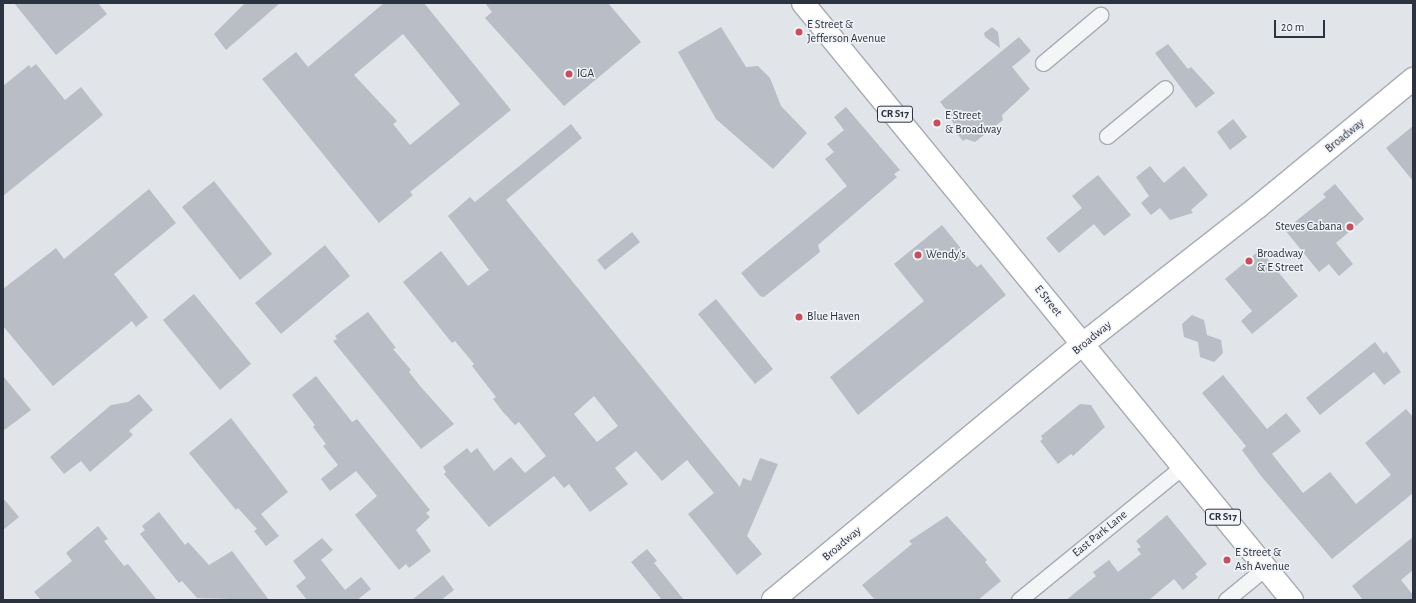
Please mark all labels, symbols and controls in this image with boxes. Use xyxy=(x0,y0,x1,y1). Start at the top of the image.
scale bar xyxy=(1276,12,1327,38)
place label: E Street & Jefferson Avenue xyxy=(807,18,886,46)
text: 20 m xyxy=(1281,21,1304,33)
marker: E Street & Jefferson Avenue xyxy=(794,27,804,37)
place label: IGA xyxy=(577,67,594,81)
marker: IGA xyxy=(564,69,574,79)
road number: CR S17 xyxy=(876,105,914,123)
place label: E Street & Broadway xyxy=(945,109,1002,137)
street label: Broadway xyxy=(1323,116,1367,156)
marker: E Street & Broadway xyxy=(932,118,942,128)
place label: Steves Cabana xyxy=(1275,220,1342,234)
marker: Steves Cabana xyxy=(1345,222,1355,232)
place label: Broadway & E Street xyxy=(1257,247,1303,275)
place label: Wendy's xyxy=(926,248,966,262)
marker: Wendy's xyxy=(913,250,923,260)
marker: Broadway & E Street xyxy=(1244,256,1254,266)
street label: E Street xyxy=(1031,282,1065,320)
place label: Blue Haven xyxy=(807,310,860,324)
marker: Blue Haven xyxy=(794,312,804,322)
street label: Broadway xyxy=(1070,318,1114,358)
street label: East Park Lane xyxy=(1070,508,1130,560)
road number: CR S17 xyxy=(1204,508,1242,526)
street label: Broadway xyxy=(820,524,864,564)
place label: E Street & Ash Avenue xyxy=(1235,546,1290,574)
marker: E Street & Ash Avenue xyxy=(1222,555,1232,565)

